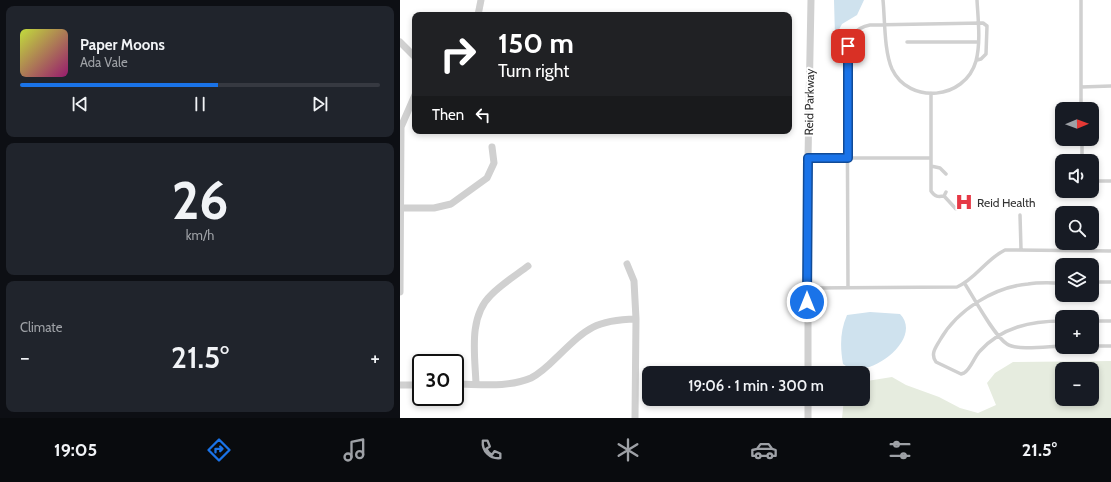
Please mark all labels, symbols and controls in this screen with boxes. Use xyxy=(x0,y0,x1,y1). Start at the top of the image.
text: 150 m xyxy=(498,26,574,60)
icon: right xyxy=(432,28,484,80)
pin xyxy=(831,29,865,63)
icon: arrive xyxy=(837,35,859,57)
text: Paper Moons xyxy=(80,36,165,54)
text: Ada Vale xyxy=(80,54,128,70)
text: Turn right xyxy=(498,60,569,82)
street label: Reid Parkway xyxy=(801,68,817,136)
icon: previous xyxy=(69,93,91,115)
icon: pause xyxy=(189,93,211,115)
icon: next xyxy=(309,93,331,115)
north arrow xyxy=(1055,102,1099,146)
map controls xyxy=(1055,102,1099,406)
icon: left xyxy=(472,104,494,126)
text: Then xyxy=(432,106,464,124)
button: sound xyxy=(1055,154,1099,198)
text: 26 xyxy=(172,169,228,232)
hospital icon: Reid Health xyxy=(954,192,974,212)
place label: Reid Health xyxy=(977,195,1036,210)
button: search xyxy=(1055,206,1099,250)
text: km/h xyxy=(186,227,214,243)
button: layers xyxy=(1055,258,1099,302)
position arrow xyxy=(786,281,828,323)
button: + xyxy=(1055,310,1099,354)
text: Climate xyxy=(20,319,62,335)
text: 21.5° xyxy=(171,339,229,376)
text: − xyxy=(20,344,30,371)
text: + xyxy=(370,344,380,371)
speed limit sign: 30 xyxy=(412,354,464,406)
button: − xyxy=(1055,362,1099,406)
text: 19:06 · 1 min · 300 m xyxy=(688,377,824,395)
icon: directions xyxy=(205,436,233,464)
icon: music xyxy=(341,436,369,464)
icon: phone xyxy=(477,436,505,464)
icon: climate xyxy=(614,436,642,464)
icon: car xyxy=(750,436,778,464)
icon: filters xyxy=(886,436,914,464)
text: 19:05 xyxy=(54,439,97,461)
text: 21.5° xyxy=(1022,439,1057,461)

